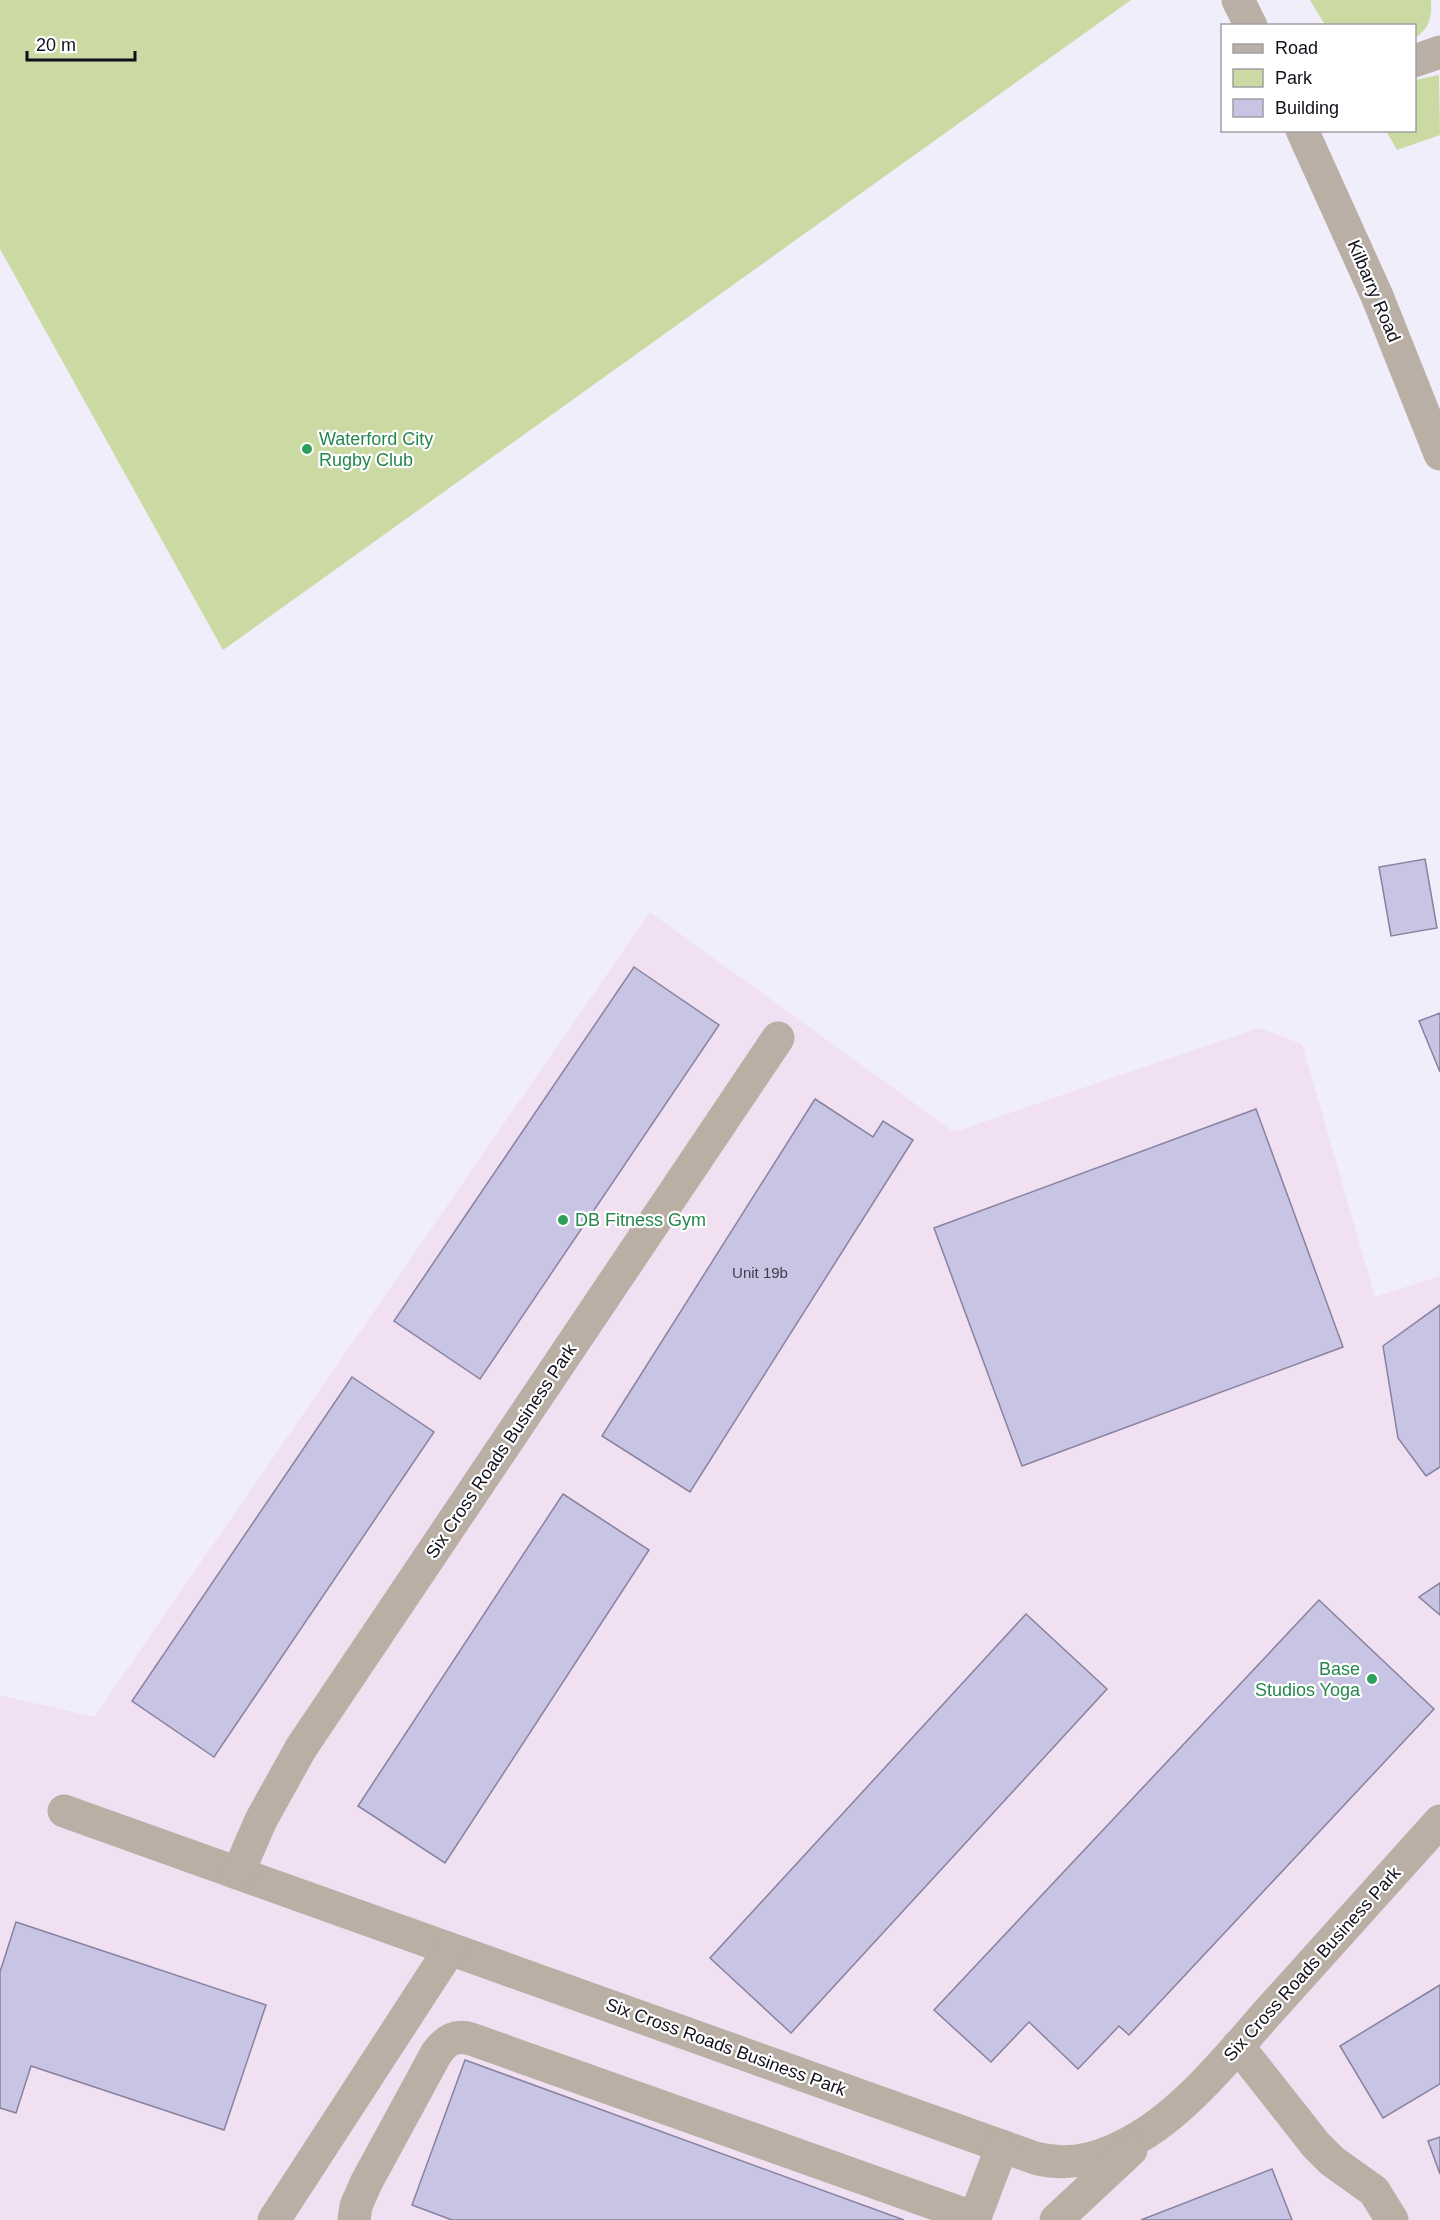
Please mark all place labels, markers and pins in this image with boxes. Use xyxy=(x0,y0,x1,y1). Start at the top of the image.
place label: Waterford City Rugby Club xyxy=(319,429,433,470)
marker: Waterford City Rugby Club xyxy=(300,442,314,456)
place label: DB Fitness Gym xyxy=(575,1210,706,1230)
marker: DB Fitness Gym xyxy=(556,1213,570,1227)
place label: Base Studios Yoga xyxy=(1255,1659,1361,1700)
marker: Base Studios Yoga xyxy=(1365,1672,1379,1686)

